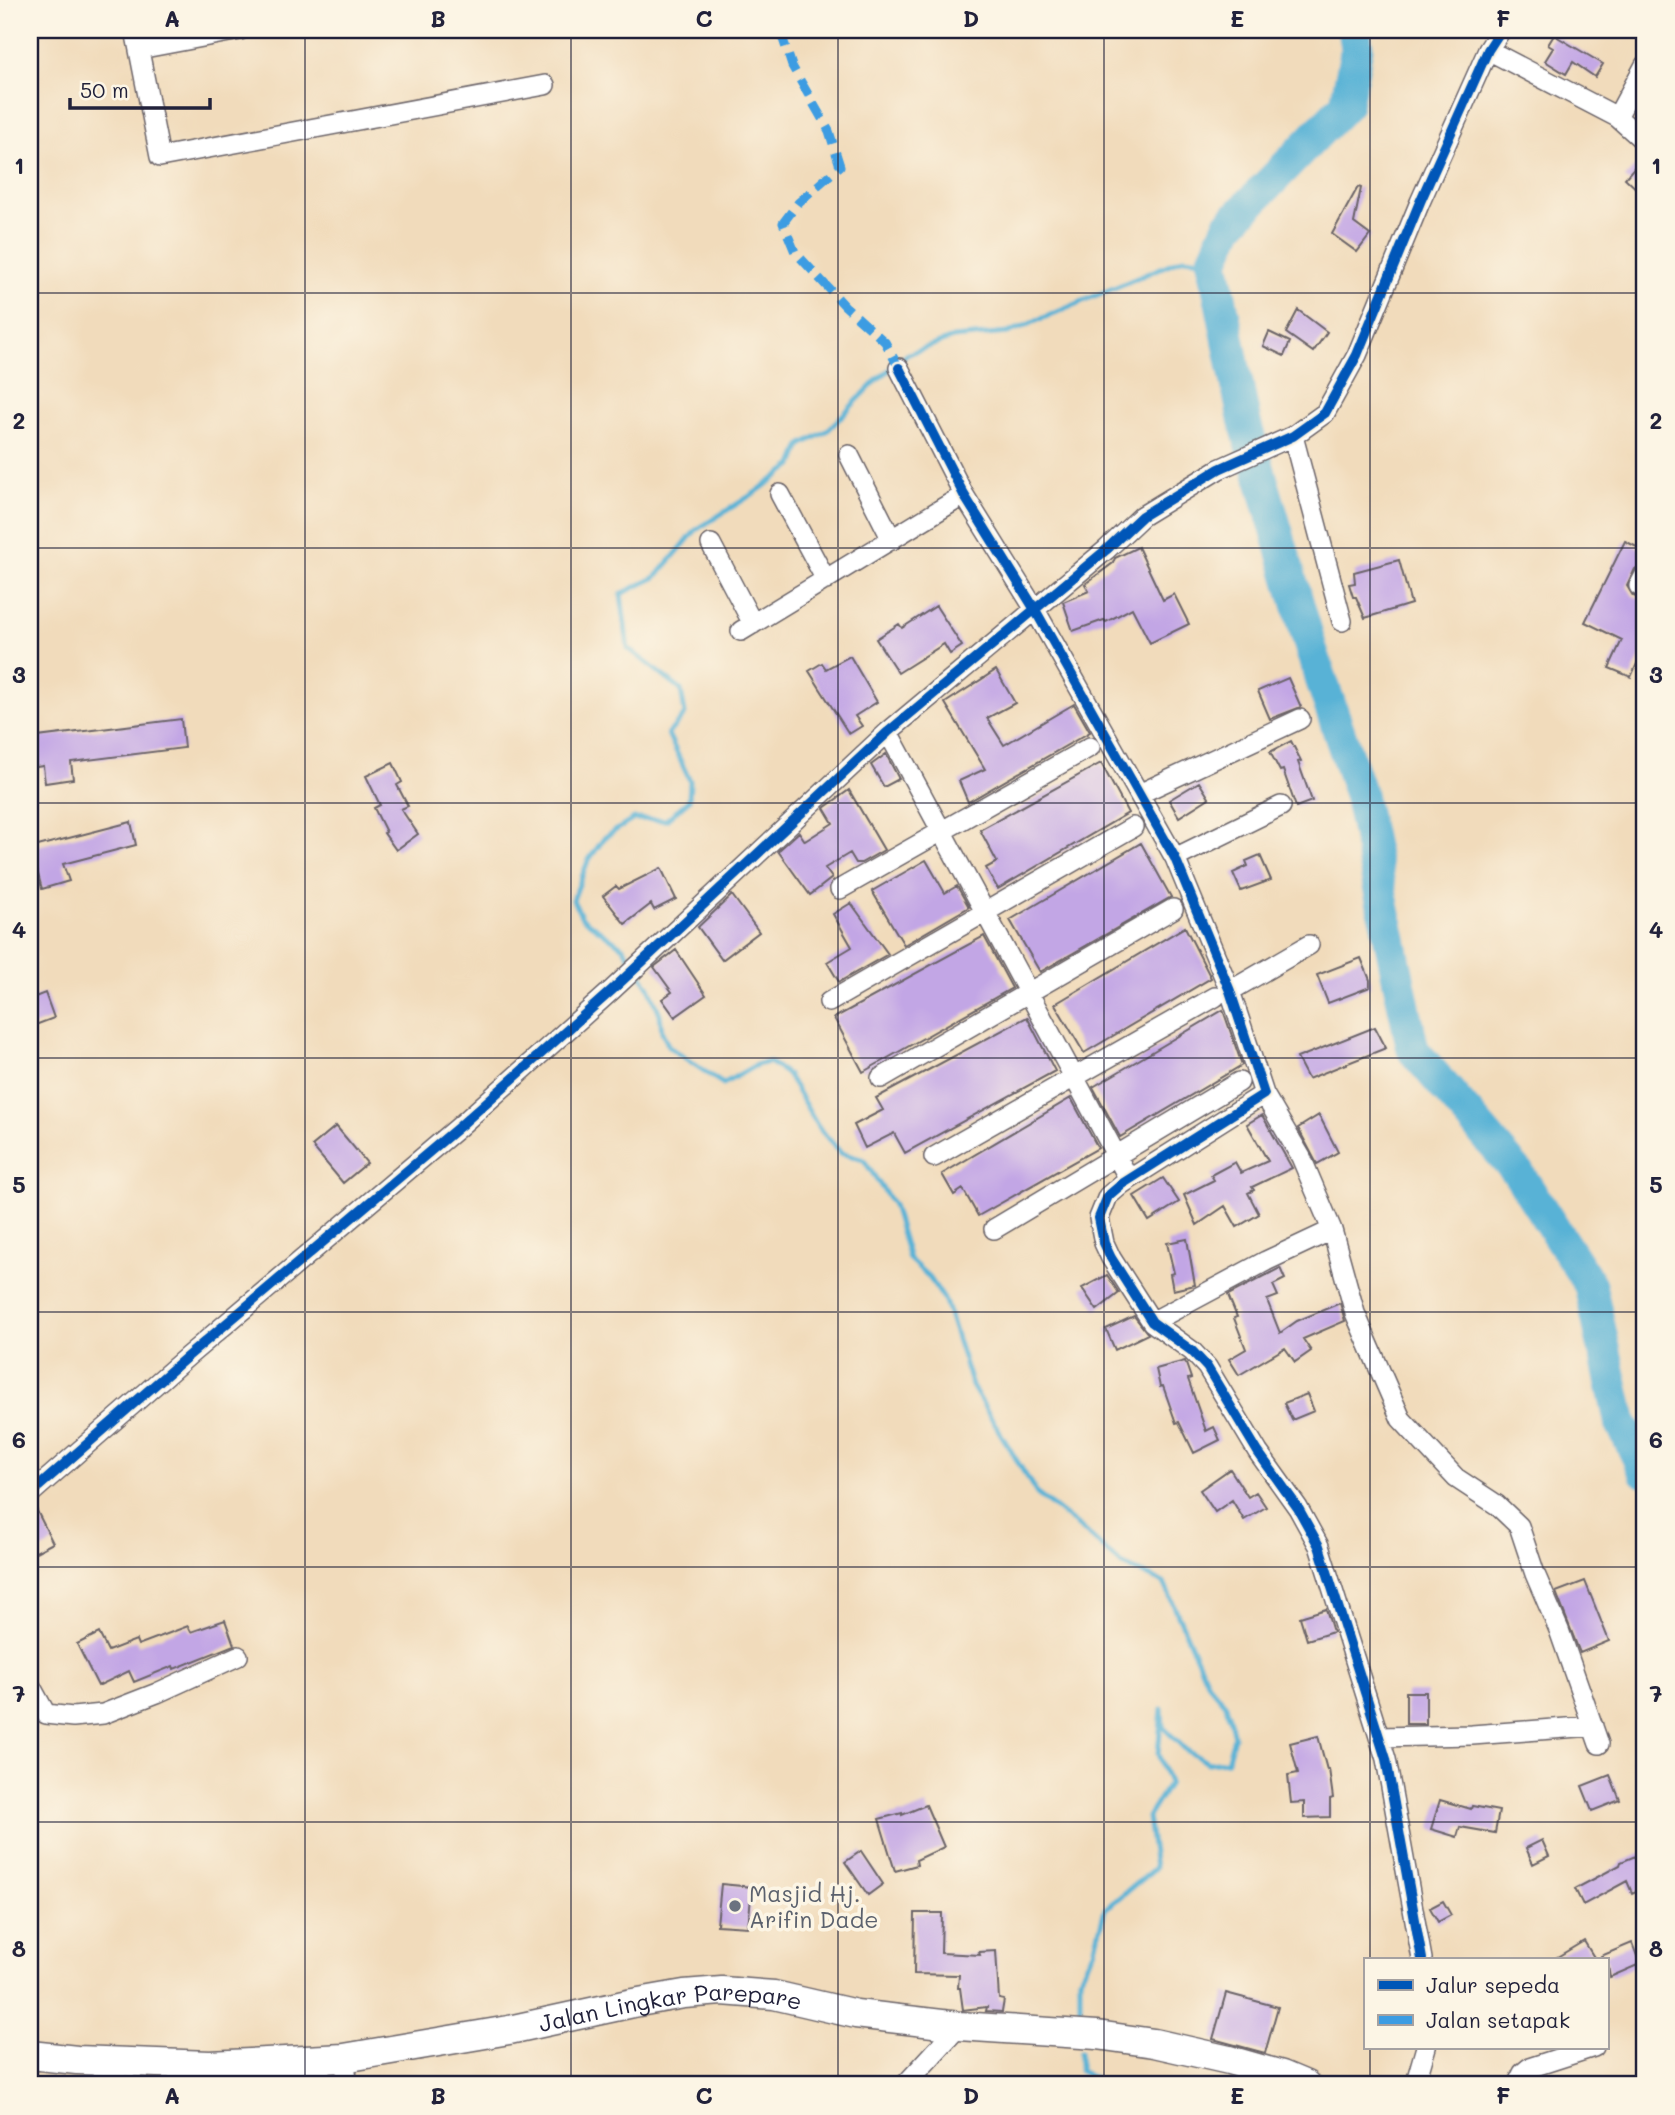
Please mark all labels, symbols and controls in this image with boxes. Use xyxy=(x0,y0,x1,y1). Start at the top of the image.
text: A xyxy=(164,3,180,33)
text: B xyxy=(430,3,446,33)
text: C xyxy=(695,3,713,33)
text: D xyxy=(963,3,979,33)
text: E xyxy=(1230,3,1244,33)
text: F xyxy=(1496,3,1510,33)
scale bar xyxy=(70,66,210,110)
text: 50 m xyxy=(80,76,129,103)
text: 1 xyxy=(14,150,24,180)
text: 1 xyxy=(1651,150,1661,180)
text: 2 xyxy=(13,405,25,435)
text: 2 xyxy=(1650,405,1662,435)
text: 3 xyxy=(12,659,26,689)
text: 3 xyxy=(1649,659,1663,689)
text: 4 xyxy=(12,914,26,944)
text: 4 xyxy=(1649,914,1663,944)
text: 5 xyxy=(12,1169,26,1199)
text: 5 xyxy=(1649,1169,1663,1199)
text: 6 xyxy=(12,1424,26,1454)
text: 6 xyxy=(1649,1424,1663,1454)
text: 7 xyxy=(13,1678,26,1708)
text: 7 xyxy=(1650,1678,1663,1708)
place label: Masjid Hj. Arifin Dade xyxy=(749,1878,879,1934)
marker: Masjid Hj. Arifin Dade xyxy=(727,1898,743,1914)
text: 8 xyxy=(12,1933,26,1963)
text: 8 xyxy=(1649,1933,1663,1963)
legend xyxy=(1364,1958,1608,2048)
text: Jalur sepeda xyxy=(1426,1971,1560,1998)
street label: Jalan Lingkar Parepare xyxy=(536,1976,805,2038)
text: Jalan setapak xyxy=(1426,2006,1570,2033)
text: A xyxy=(164,2080,180,2110)
text: B xyxy=(430,2080,446,2110)
text: C xyxy=(695,2080,713,2110)
text: D xyxy=(963,2080,979,2110)
text: E xyxy=(1230,2080,1244,2110)
text: F xyxy=(1496,2080,1510,2110)

